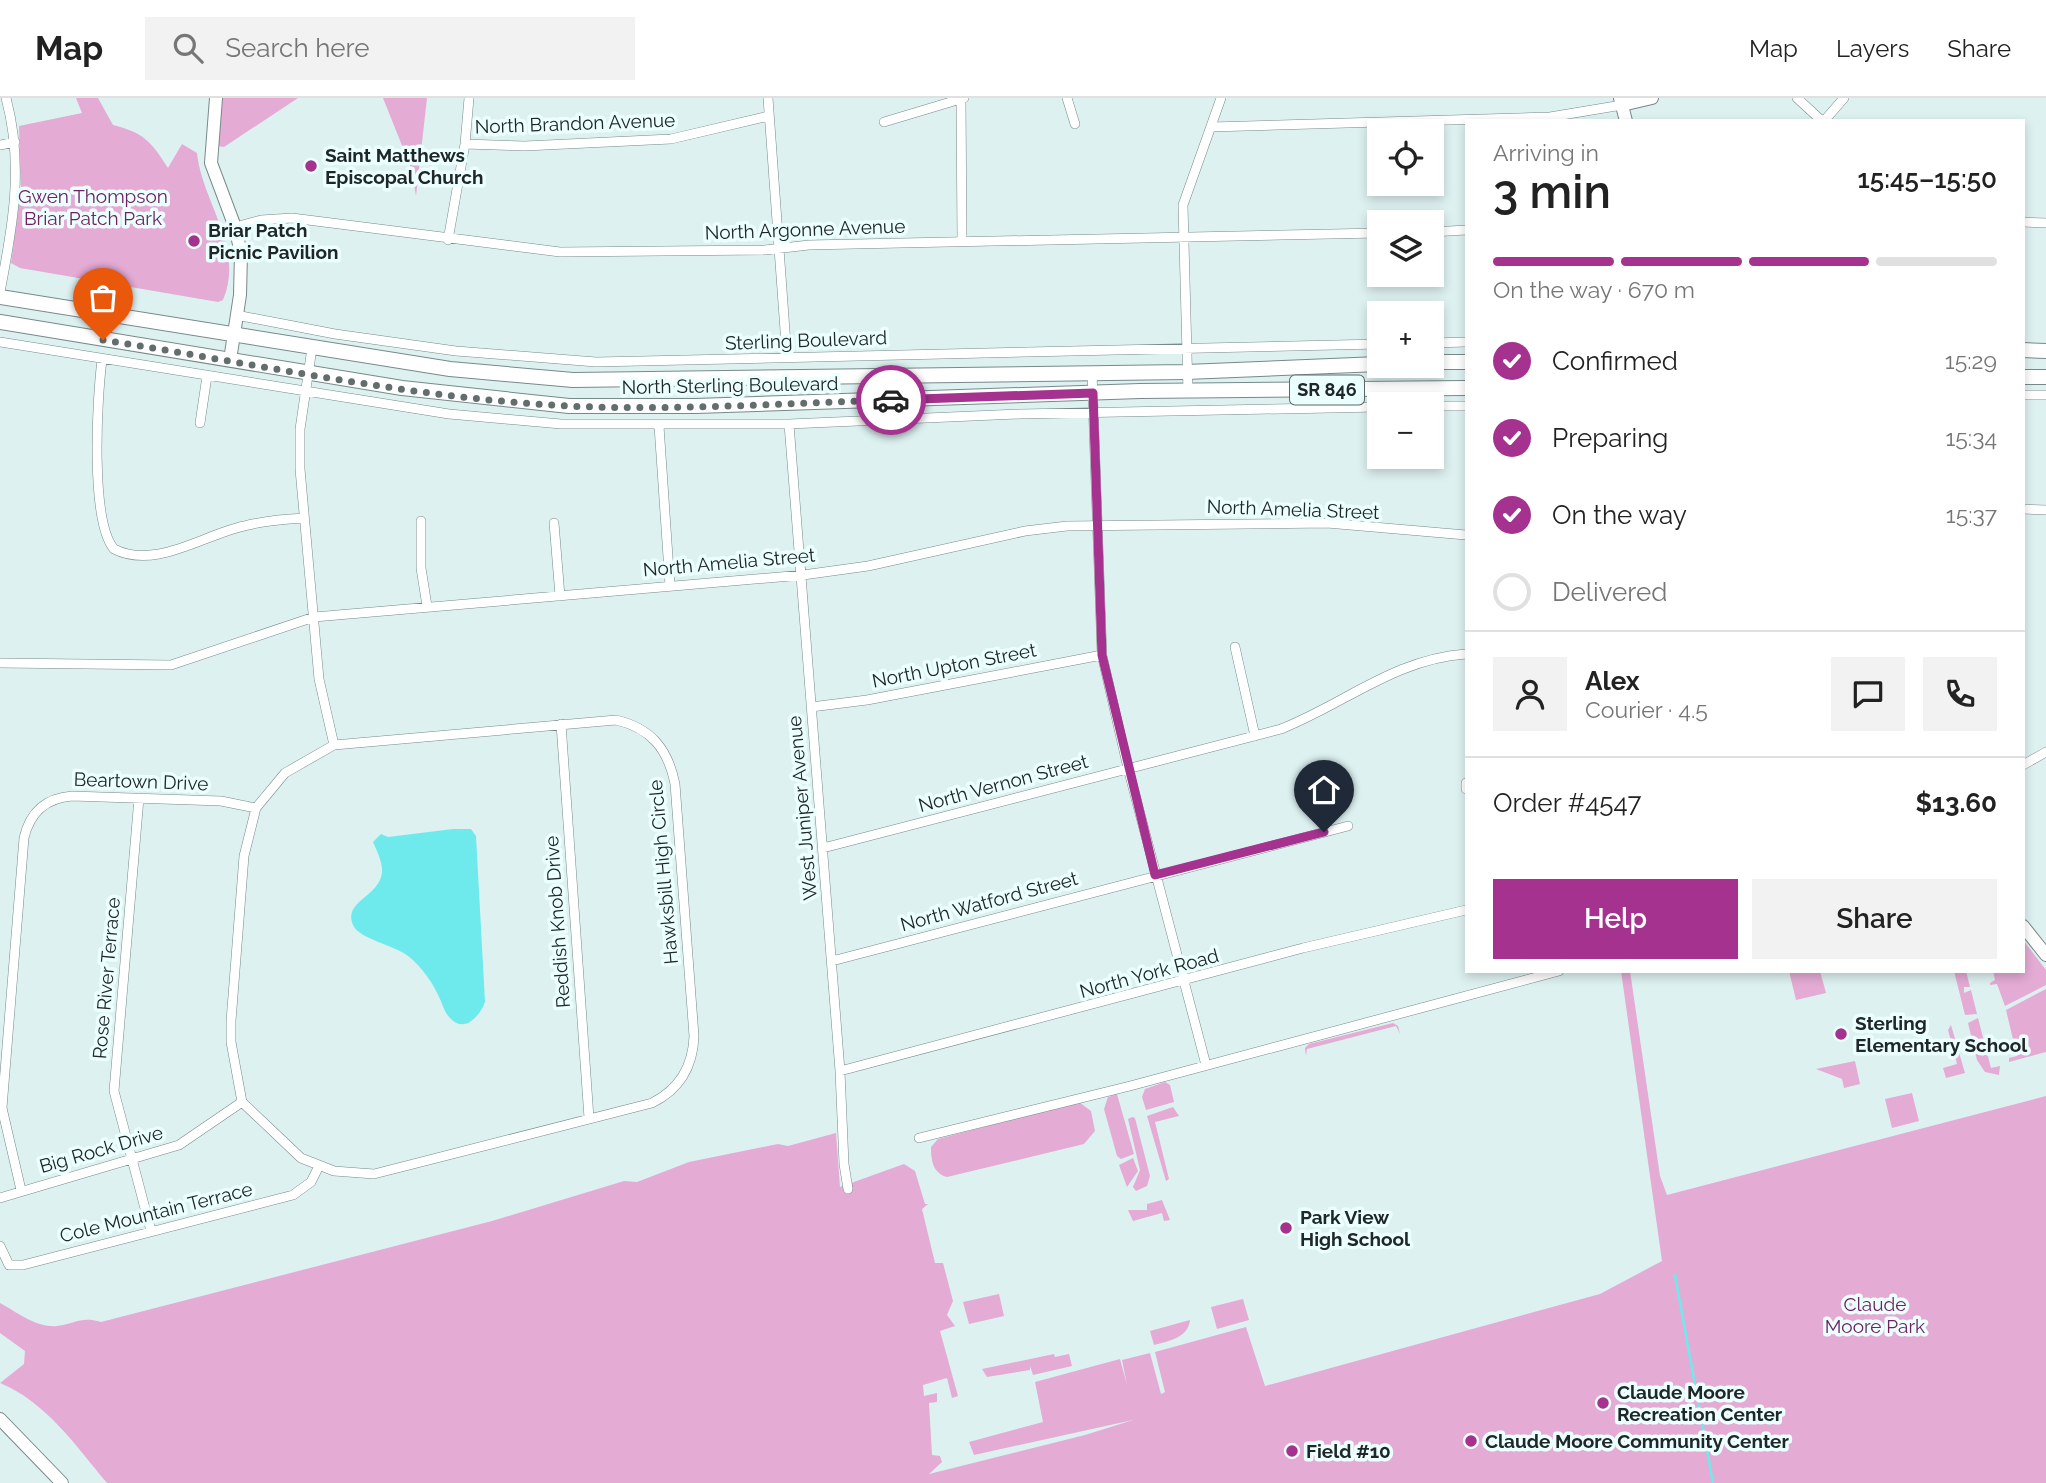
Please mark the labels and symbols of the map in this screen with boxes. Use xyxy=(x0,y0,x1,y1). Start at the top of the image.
street label: North Brandon Avenue xyxy=(474,109,676,137)
place label: Saint Matthews Episcopal Church xyxy=(325,144,483,188)
marker: Saint Matthews Episcopal Church xyxy=(303,158,319,174)
park label: Gwen Thompson Briar Patch Park xyxy=(18,185,168,229)
street label: North Argonne Avenue xyxy=(704,215,906,243)
place label: Briar Patch Picnic Pavilion xyxy=(208,219,338,263)
marker: Briar Patch Picnic Pavilion xyxy=(186,233,202,249)
pin xyxy=(73,268,133,340)
street label: Sterling Boulevard xyxy=(725,326,887,354)
courier xyxy=(856,365,926,435)
street label: North Sterling Boulevard xyxy=(621,372,839,398)
road number: SR 846 xyxy=(1290,376,1364,404)
street label: North Amelia Street xyxy=(1206,495,1380,523)
street label: North Amelia Street xyxy=(642,543,817,580)
street label: North Upton Street xyxy=(870,638,1039,692)
street label: West Juniper Avenue xyxy=(783,715,821,901)
street label: North Vernon Street xyxy=(916,750,1091,816)
pin xyxy=(1294,760,1354,832)
street label: Beartown Drive xyxy=(73,768,209,794)
street label: Hawksbill High Circle xyxy=(644,779,682,965)
street label: Reddish Knob Drive xyxy=(540,835,574,1009)
street label: North Watford Street xyxy=(898,867,1081,935)
street label: Rose River Terrace xyxy=(88,896,124,1060)
street label: North York Road xyxy=(1077,944,1221,1002)
place label: Sterling Elementary School xyxy=(1855,1012,2028,1056)
marker: Sterling Elementary School xyxy=(1833,1026,1849,1042)
street label: Big Rock Drive xyxy=(37,1121,165,1177)
street label: Cole Mountain Terrace xyxy=(57,1177,255,1247)
place label: Park View High School xyxy=(1300,1206,1411,1250)
marker: Park View High School xyxy=(1278,1220,1294,1236)
park label: Claude Moore Park xyxy=(1825,1293,1925,1337)
place label: Claude Moore Recreation Center xyxy=(1617,1381,1783,1425)
marker: Claude Moore Recreation Center xyxy=(1595,1395,1611,1411)
place label: Claude Moore Community Center xyxy=(1485,1430,1789,1452)
marker: Claude Moore Community Center xyxy=(1463,1433,1479,1449)
place label: Field #10 xyxy=(1306,1440,1391,1462)
marker: Field #10 xyxy=(1284,1443,1300,1459)

